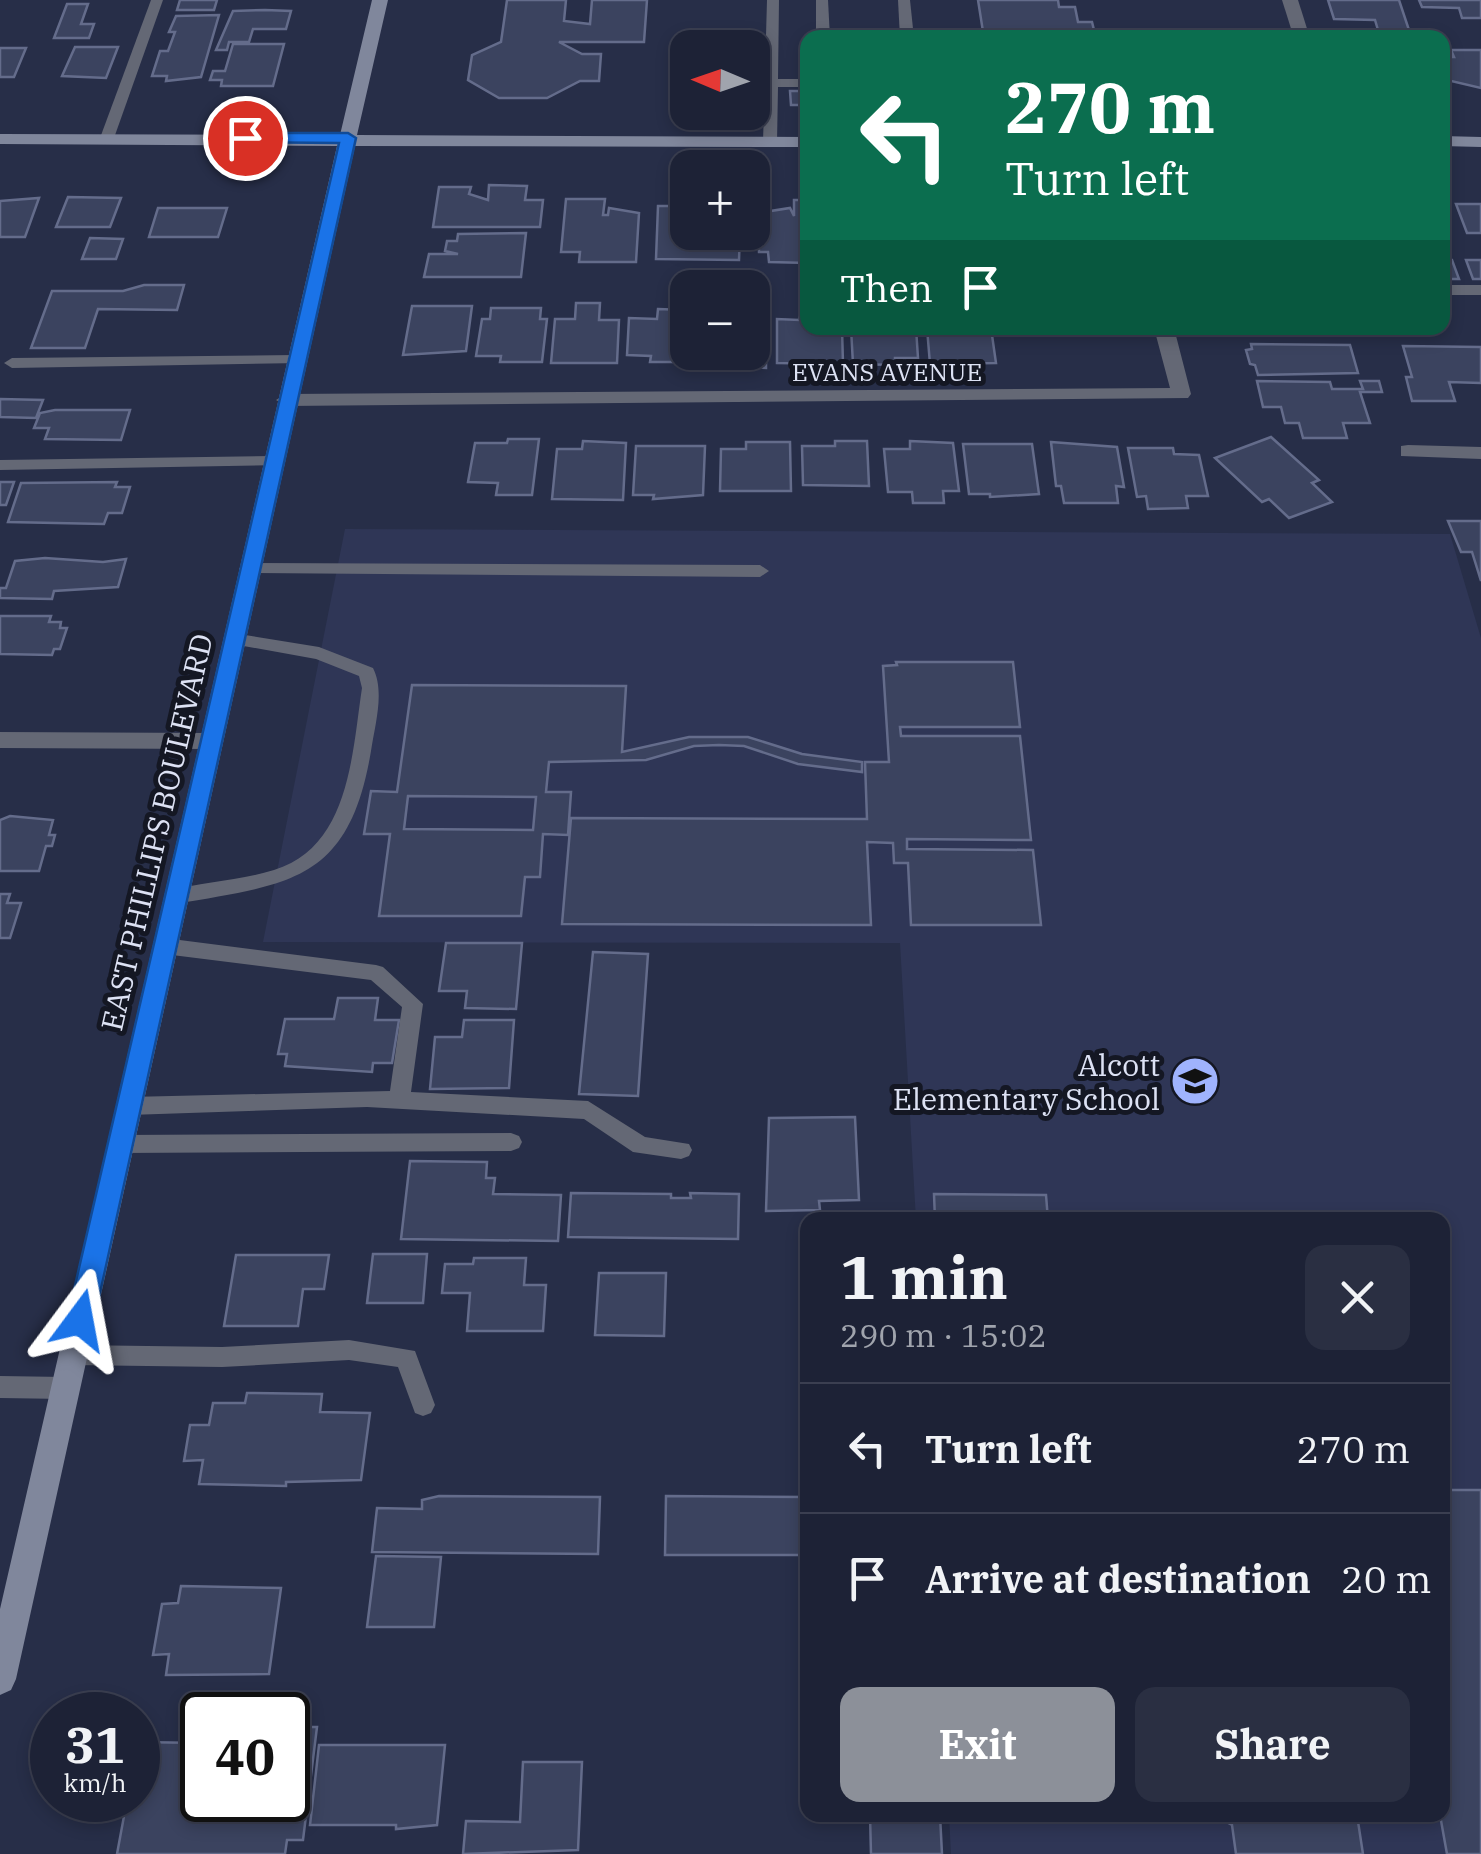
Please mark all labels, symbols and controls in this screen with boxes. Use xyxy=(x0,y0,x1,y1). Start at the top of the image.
north arrow xyxy=(670,30,770,130)
map controls xyxy=(670,30,770,370)
text: 270 m xyxy=(1005,61,1215,152)
icon: left xyxy=(840,70,970,200)
pin xyxy=(203,96,288,181)
icon: arrive xyxy=(218,111,273,166)
text: Turn left xyxy=(1005,149,1189,207)
button: + xyxy=(670,150,770,250)
icon: arrive xyxy=(953,260,1008,315)
text: Then xyxy=(840,263,933,312)
button: − xyxy=(670,270,770,370)
street label: EVANS AVENUE xyxy=(792,355,982,388)
street label: EAST PHILLIPS BOULEVARD xyxy=(91,630,221,1034)
place label: Alcott Elementary School xyxy=(893,1045,1160,1118)
school or university icon: Alcott Elementary School xyxy=(1169,1055,1221,1107)
text: 1 min xyxy=(840,1237,1008,1316)
button: close xyxy=(1305,1245,1410,1350)
position arrow xyxy=(28,1268,132,1372)
text: 290 m · 15:02 xyxy=(840,1314,1047,1356)
icon: left xyxy=(840,1421,895,1476)
text: Turn left xyxy=(925,1424,1092,1473)
text: 270 m xyxy=(1297,1424,1410,1473)
icon: arrive xyxy=(840,1551,895,1606)
text: Arrive at destination xyxy=(925,1554,1311,1603)
text: 20 m xyxy=(1341,1554,1432,1603)
button: Exit xyxy=(840,1687,1115,1802)
button: Share xyxy=(1135,1687,1410,1802)
speed limit sign: 40 xyxy=(180,1692,310,1822)
text: 31 xyxy=(65,1712,125,1777)
text: km/h xyxy=(63,1766,127,1799)

